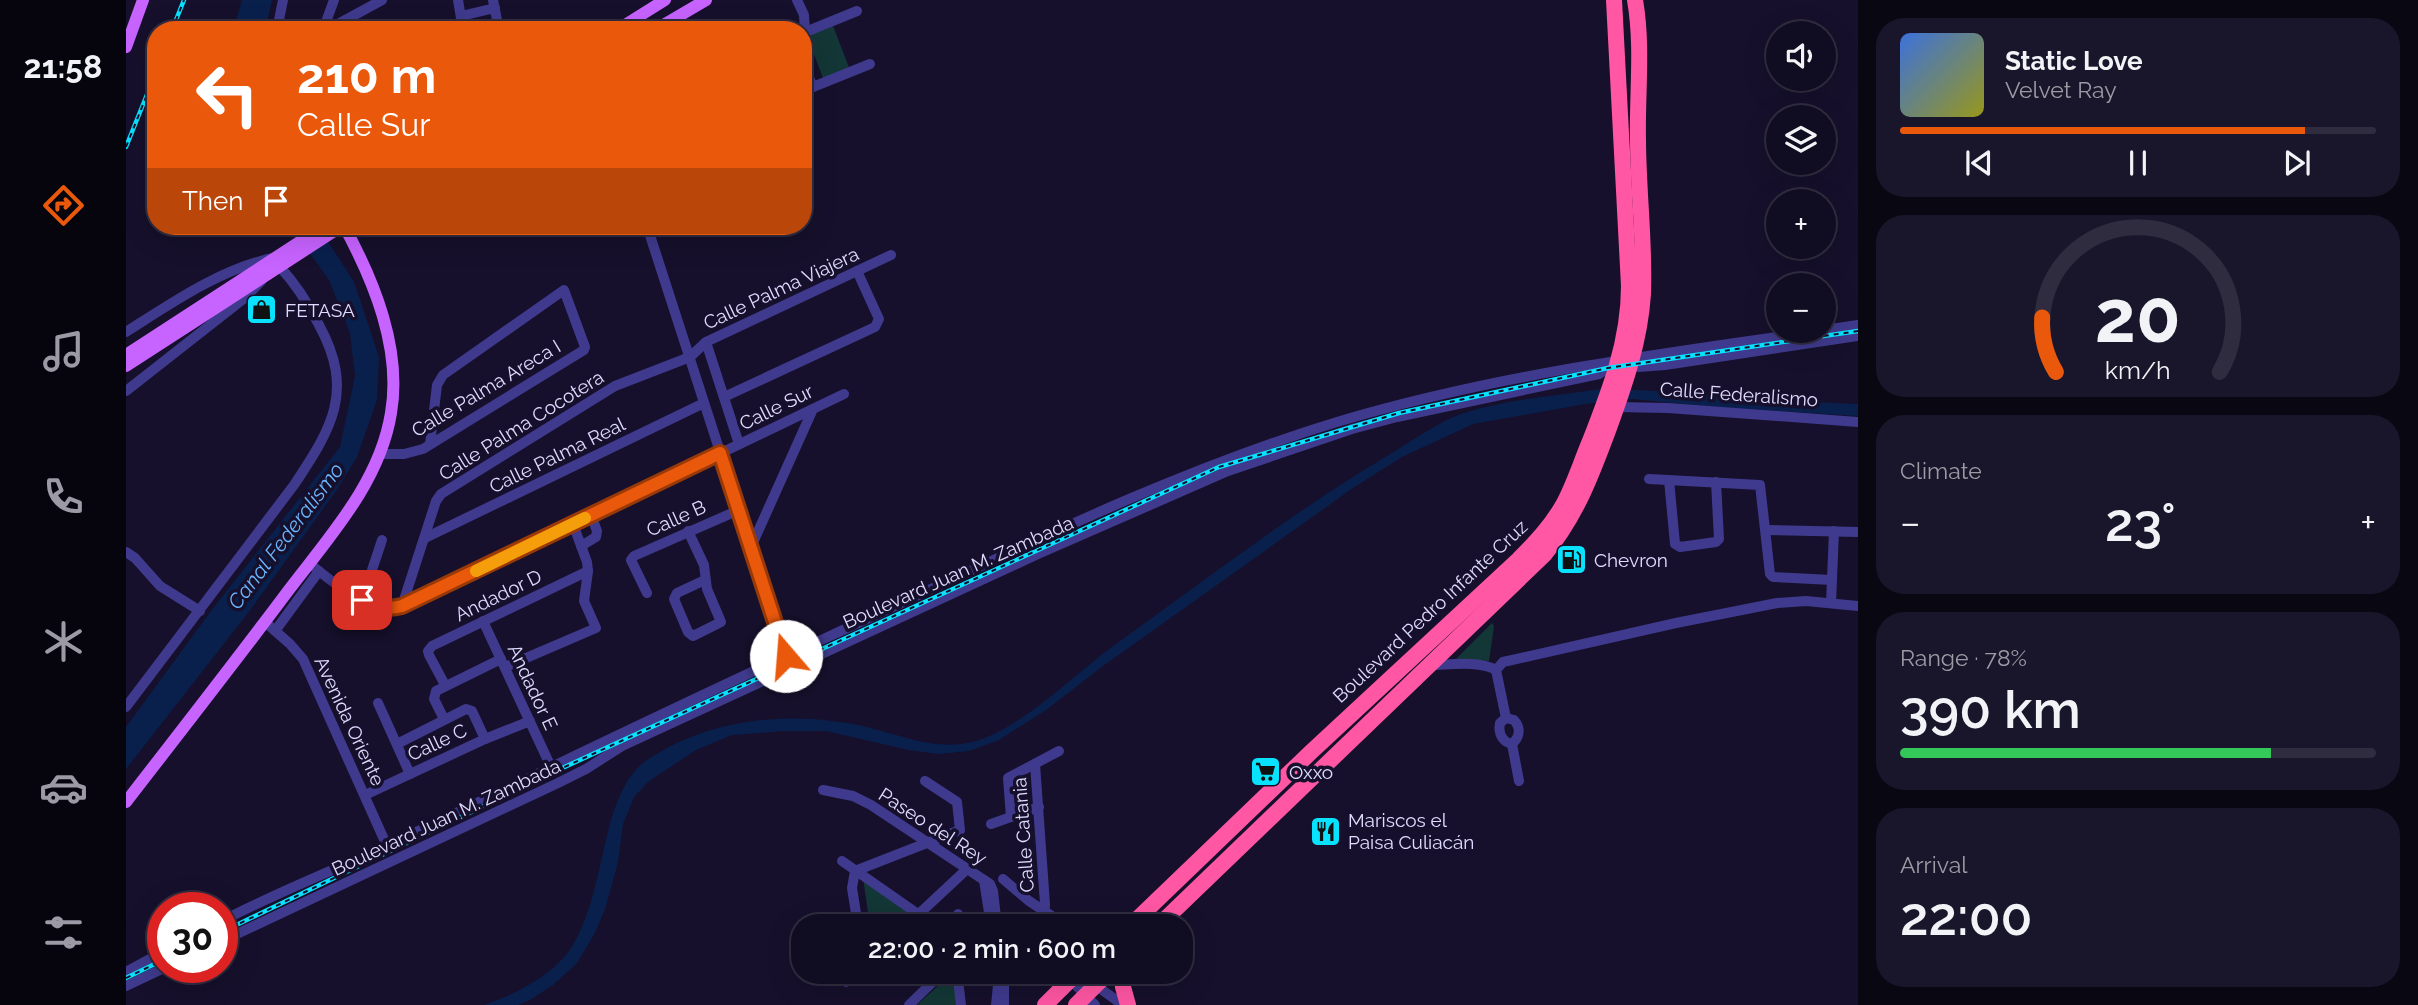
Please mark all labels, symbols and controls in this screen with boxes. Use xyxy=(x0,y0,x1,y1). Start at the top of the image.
map controls xyxy=(1766,21,1836,343)
button: sound xyxy=(1766,21,1836,91)
text: Static Love xyxy=(2005,46,2143,76)
text: 210 m xyxy=(297,47,436,104)
text: 21:58 xyxy=(24,48,102,85)
icon: left xyxy=(182,49,273,140)
text: Velvet Ray xyxy=(2005,76,2117,103)
button: layers xyxy=(1766,105,1836,175)
text: Calle Sur xyxy=(297,106,430,143)
icon: previous xyxy=(1960,144,1998,182)
icon: pause xyxy=(2119,144,2157,182)
icon: next xyxy=(2278,144,2316,182)
icon: directions xyxy=(39,181,88,230)
icon: arrive xyxy=(257,182,295,220)
text: Then xyxy=(182,186,243,216)
button: + xyxy=(1766,189,1836,259)
street label: Calle Palma Viajera xyxy=(700,242,862,334)
button: − xyxy=(1766,273,1836,343)
text: 20 xyxy=(2095,274,2181,359)
shop icon: FETASA xyxy=(245,293,279,327)
place label: FETASA xyxy=(285,299,355,321)
icon: music xyxy=(39,327,88,376)
street label: Calle Palma Areca I xyxy=(408,335,564,441)
text: km/h xyxy=(2105,355,2171,385)
street label: Calle Palma Cocotera xyxy=(435,365,607,485)
street label: Calle Federalismo xyxy=(1659,377,1819,411)
street label: Calle Sur xyxy=(736,380,817,434)
street label: Calle Palma Real xyxy=(485,412,629,497)
water label: Canal Federalismo xyxy=(222,457,349,614)
text: Climate xyxy=(1900,457,1982,484)
icon: phone xyxy=(39,472,88,521)
text: 23° xyxy=(2105,492,2176,553)
street label: Calle B xyxy=(643,495,709,541)
text: − xyxy=(1900,500,1920,545)
text: + xyxy=(2360,500,2376,545)
street label: Boulevard Juan M. Zambada xyxy=(839,511,1077,633)
street label: Boulevard Pedro Infante Cruz xyxy=(1328,515,1532,707)
fuel station icon: Chevron xyxy=(1554,543,1588,577)
place label: Chevron xyxy=(1594,549,1668,571)
street label: Andador D xyxy=(451,565,545,625)
pin xyxy=(332,570,392,630)
icon: arrive xyxy=(343,581,381,619)
icon: climate xyxy=(39,617,88,666)
position arrow xyxy=(749,619,823,693)
street label: Andador E xyxy=(504,641,562,733)
text: Range · 78% xyxy=(1900,644,2027,671)
street label: Avenida Oriente xyxy=(310,653,390,789)
text: 390 km xyxy=(1900,679,2081,740)
street label: Calle C xyxy=(404,719,470,765)
street label: Boulevard Juan M. Zambada xyxy=(328,754,564,880)
supermarket icon: Oxxo xyxy=(1249,755,1283,789)
place label: Oxxo xyxy=(1289,761,1333,783)
icon: car xyxy=(39,763,88,812)
street label: Calle Catania xyxy=(1008,777,1038,893)
street label: Paseo del Rey xyxy=(875,783,991,869)
place label: Mariscos el Paisa Culiacán xyxy=(1348,809,1474,853)
restaurant icon: Mariscos el Paisa Culiacán xyxy=(1308,814,1342,848)
text: Arrival xyxy=(1900,851,1967,878)
text: 22:00 xyxy=(1900,886,2033,947)
speed limit sign: 30 xyxy=(147,892,238,983)
icon: filters xyxy=(39,908,88,957)
text: 22:00 · 2 min · 600 m xyxy=(868,934,1116,964)

